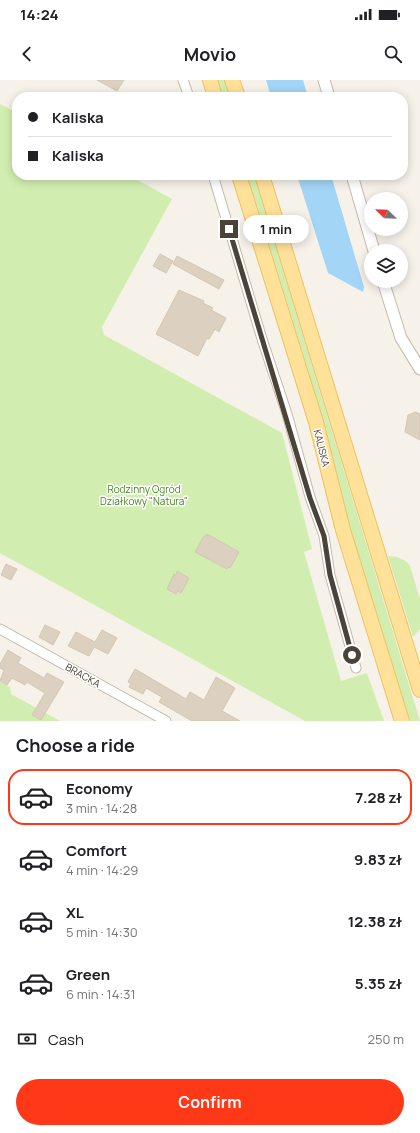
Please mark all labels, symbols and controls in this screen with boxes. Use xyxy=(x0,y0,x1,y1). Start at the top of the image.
text: 14:24 xyxy=(20,4,59,25)
text: Movio xyxy=(184,42,236,66)
icon: back xyxy=(16,43,38,65)
icon: search xyxy=(382,43,404,65)
text: Kaliska xyxy=(52,107,104,128)
text: Kaliska xyxy=(52,145,104,166)
north arrow xyxy=(364,192,408,236)
map controls xyxy=(364,192,408,288)
callout: 1 min xyxy=(243,215,309,243)
route end xyxy=(220,220,238,238)
text: 1 min xyxy=(260,220,292,238)
button: layers xyxy=(364,244,408,288)
street label: KALISKA xyxy=(311,428,334,469)
park label: Rodzinny Ogród Działkowy "Natura" xyxy=(100,482,188,508)
route start xyxy=(343,646,361,664)
street label: BRACKA xyxy=(63,660,104,691)
text: Choose a ride xyxy=(16,733,135,757)
text: Economy xyxy=(66,778,133,799)
icon: car xyxy=(18,779,54,815)
text: 7.28 zł xyxy=(355,787,402,808)
text: 3 min · 14:28 xyxy=(66,799,137,817)
text: Comfort xyxy=(66,840,127,861)
icon: car xyxy=(18,841,54,877)
text: 9.83 zł xyxy=(354,849,402,870)
text: 4 min · 14:29 xyxy=(66,861,138,879)
text: XL xyxy=(66,902,84,923)
icon: car xyxy=(18,903,54,939)
text: 12.38 zł xyxy=(348,911,402,932)
text: 5 min · 14:30 xyxy=(66,923,138,941)
text: Green xyxy=(66,964,110,985)
icon: car xyxy=(18,965,54,1001)
text: 5.35 zł xyxy=(355,973,402,994)
text: 6 min · 14:31 xyxy=(66,985,135,1003)
icon: cash xyxy=(16,1028,38,1050)
text: Cash xyxy=(48,1029,84,1050)
text: 250 m xyxy=(368,1030,404,1048)
button: Confirm xyxy=(16,1079,404,1125)

